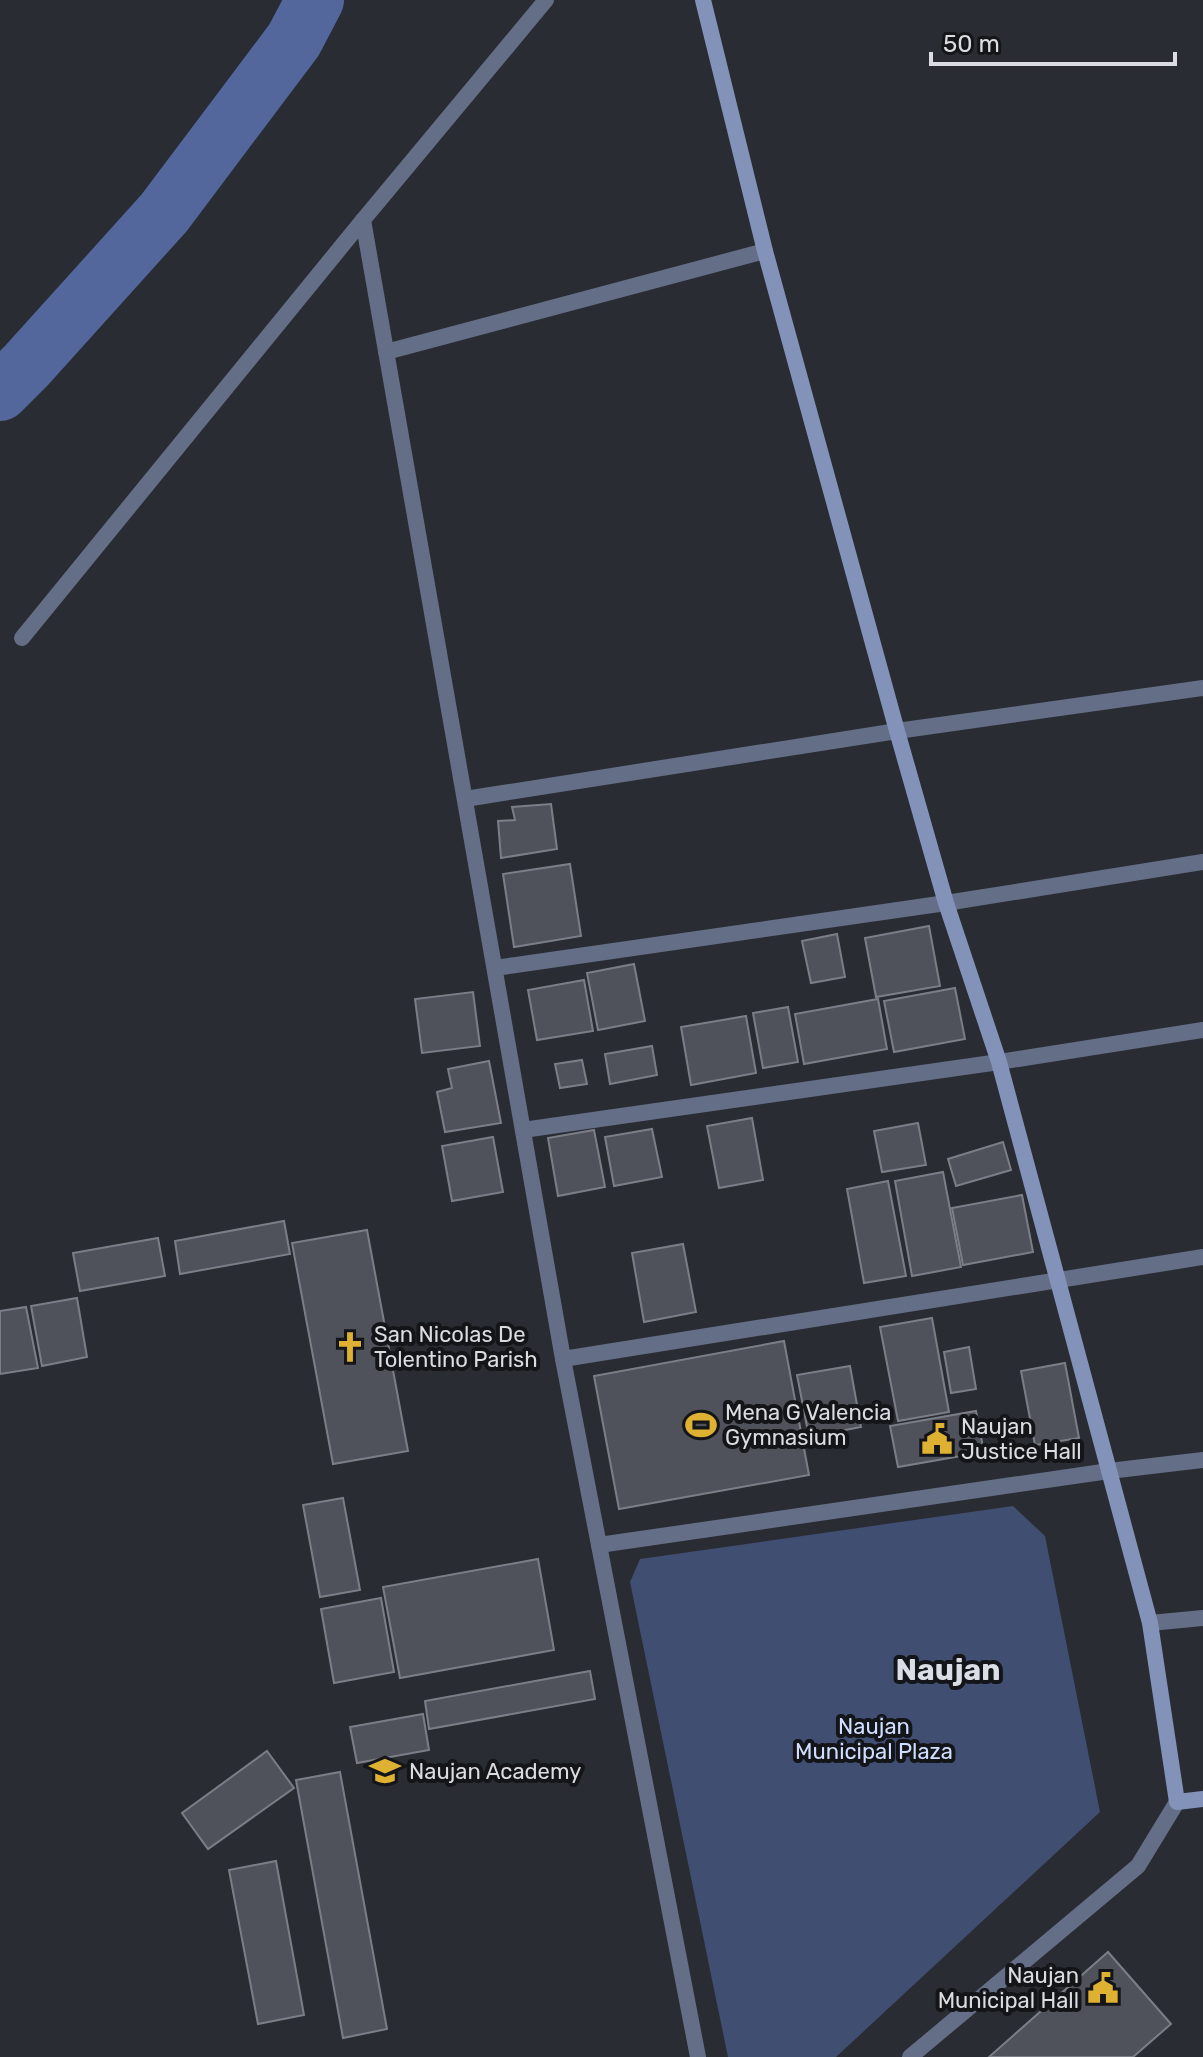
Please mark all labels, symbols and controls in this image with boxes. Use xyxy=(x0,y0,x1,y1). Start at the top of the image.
scale bar xyxy=(931,16,1175,66)
text: 50 m xyxy=(943,30,1000,58)
place label: San Nicolas De Tolentino Parish xyxy=(374,1321,538,1373)
church icon: San Nicolas De Tolentino Parish xyxy=(333,1330,367,1364)
place label: Mena G Valencia Gymnasium xyxy=(725,1399,891,1451)
sports icon: Mena G Valencia Gymnasium xyxy=(684,1408,718,1442)
place label: Naujan Justice Hall xyxy=(961,1413,1082,1465)
public building icon: Naujan Justice Hall xyxy=(920,1422,954,1456)
district label: Naujan xyxy=(896,1652,1000,1688)
park label: Naujan Municipal Plaza xyxy=(795,1713,953,1765)
school or university icon: Naujan Academy xyxy=(368,1754,402,1788)
place label: Naujan Academy xyxy=(409,1758,581,1785)
place label: Naujan Municipal Hall xyxy=(938,1962,1079,2014)
public building icon: Naujan Municipal Hall xyxy=(1086,1971,1120,2005)

